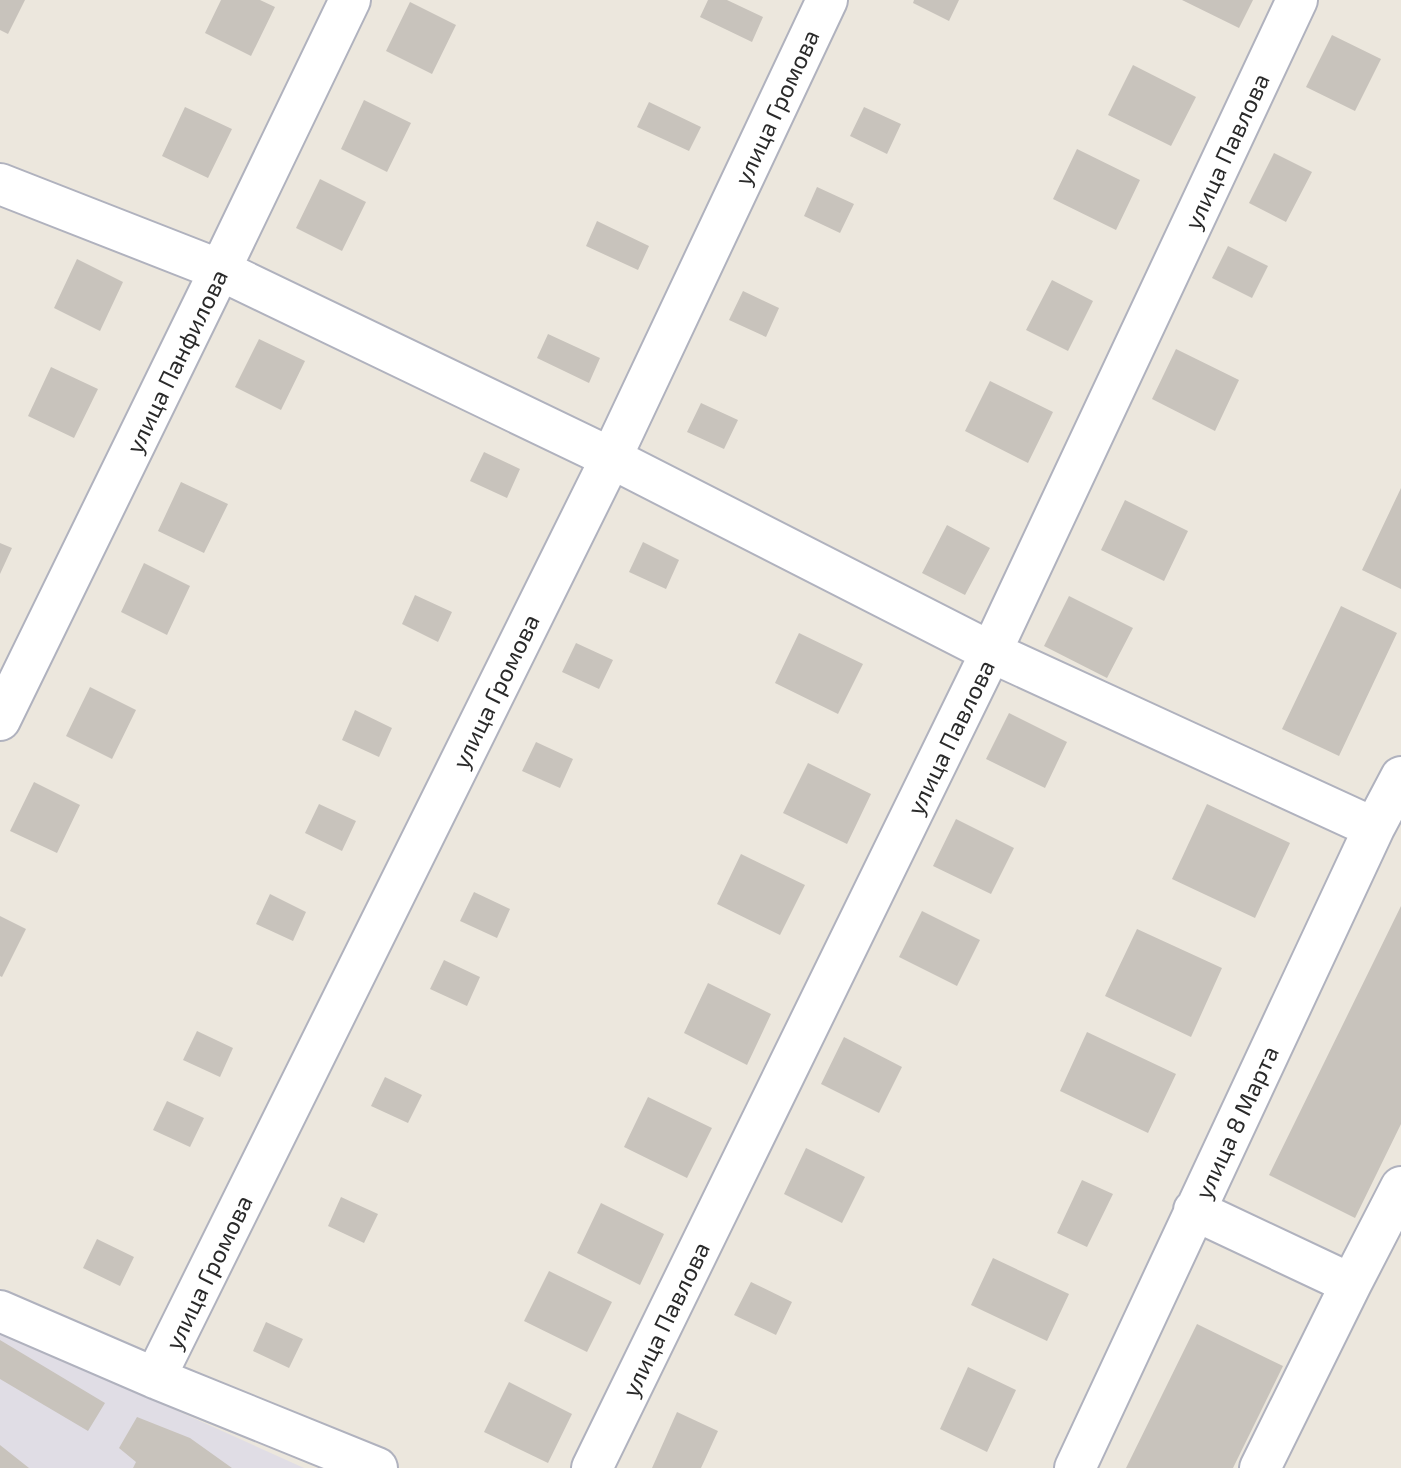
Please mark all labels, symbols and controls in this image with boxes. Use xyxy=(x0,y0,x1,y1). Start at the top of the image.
street label: улица Громова xyxy=(727,25,826,190)
street label: улица Павлова xyxy=(1177,68,1276,234)
street label: улица Панфилова xyxy=(119,264,234,458)
street label: улица Громова xyxy=(445,609,546,773)
street label: улица Павлова xyxy=(900,655,1001,820)
street label: улица 8 Марта xyxy=(1188,1041,1285,1204)
street label: улица Громова xyxy=(158,1190,259,1354)
street label: улица Павлова xyxy=(615,1237,716,1402)

